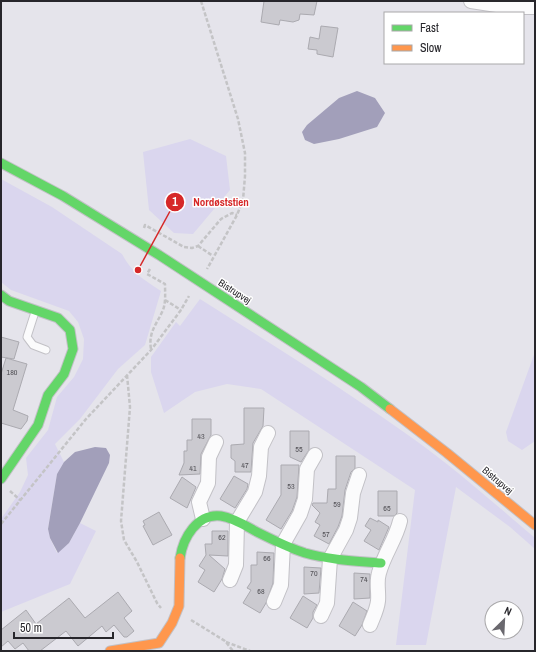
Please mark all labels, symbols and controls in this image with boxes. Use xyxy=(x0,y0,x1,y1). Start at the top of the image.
legend xyxy=(384,12,524,64)
text: Fast xyxy=(420,20,439,36)
text: Slow xyxy=(420,40,442,56)
callout: Nordøststien xyxy=(165,190,257,213)
text: 1 xyxy=(172,194,178,210)
text: Nordøststien xyxy=(193,195,249,209)
street label: Bistrupvej xyxy=(216,276,254,307)
house number: 180 xyxy=(7,367,18,377)
house number: 43 xyxy=(197,431,205,441)
house number: 55 xyxy=(295,444,303,454)
house number: 47 xyxy=(241,460,249,470)
house number: 41 xyxy=(189,463,197,473)
street label: Bistrupvej xyxy=(480,464,516,497)
house number: 53 xyxy=(287,481,295,491)
house number: 59 xyxy=(333,499,341,509)
house number: 65 xyxy=(383,503,391,513)
house number: 57 xyxy=(322,529,330,539)
house number: 62 xyxy=(218,532,226,542)
house number: 66 xyxy=(263,553,271,563)
house number: 70 xyxy=(310,568,318,578)
house number: 74 xyxy=(360,574,368,584)
house number: 68 xyxy=(257,586,265,596)
north arrow xyxy=(484,600,524,640)
text: N xyxy=(502,603,514,619)
scale bar xyxy=(14,614,113,640)
text: 50 m xyxy=(20,620,42,636)

